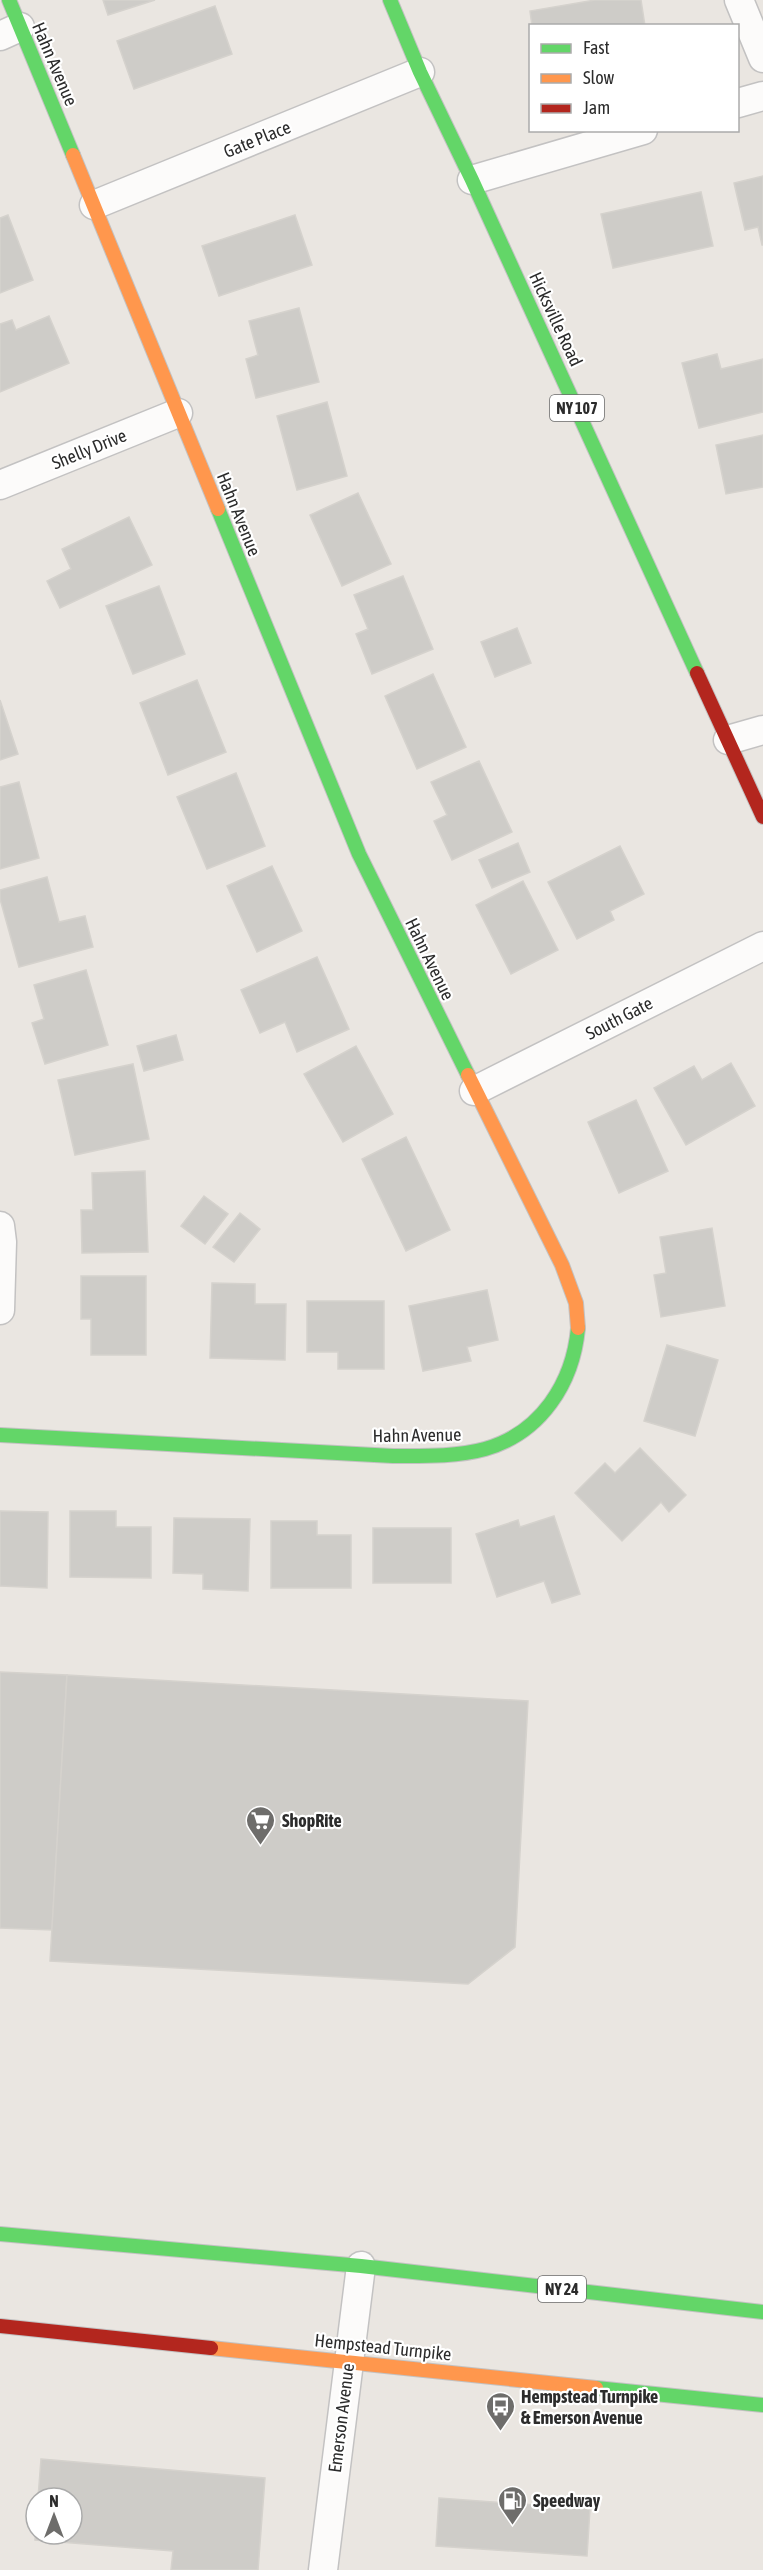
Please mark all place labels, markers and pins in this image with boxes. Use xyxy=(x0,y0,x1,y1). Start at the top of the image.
supermarket icon: ShopRite xyxy=(245,1804,277,1846)
place label: ShopRite xyxy=(282,1810,342,1831)
place label: Hempstead Turnpike & Emerson Avenue xyxy=(521,2386,658,2428)
bus stop icon: Hempstead Turnpike & Emerson Avenue xyxy=(484,2390,516,2432)
fuel station icon: Speedway xyxy=(496,2484,528,2526)
place label: Speedway xyxy=(533,2490,601,2511)

